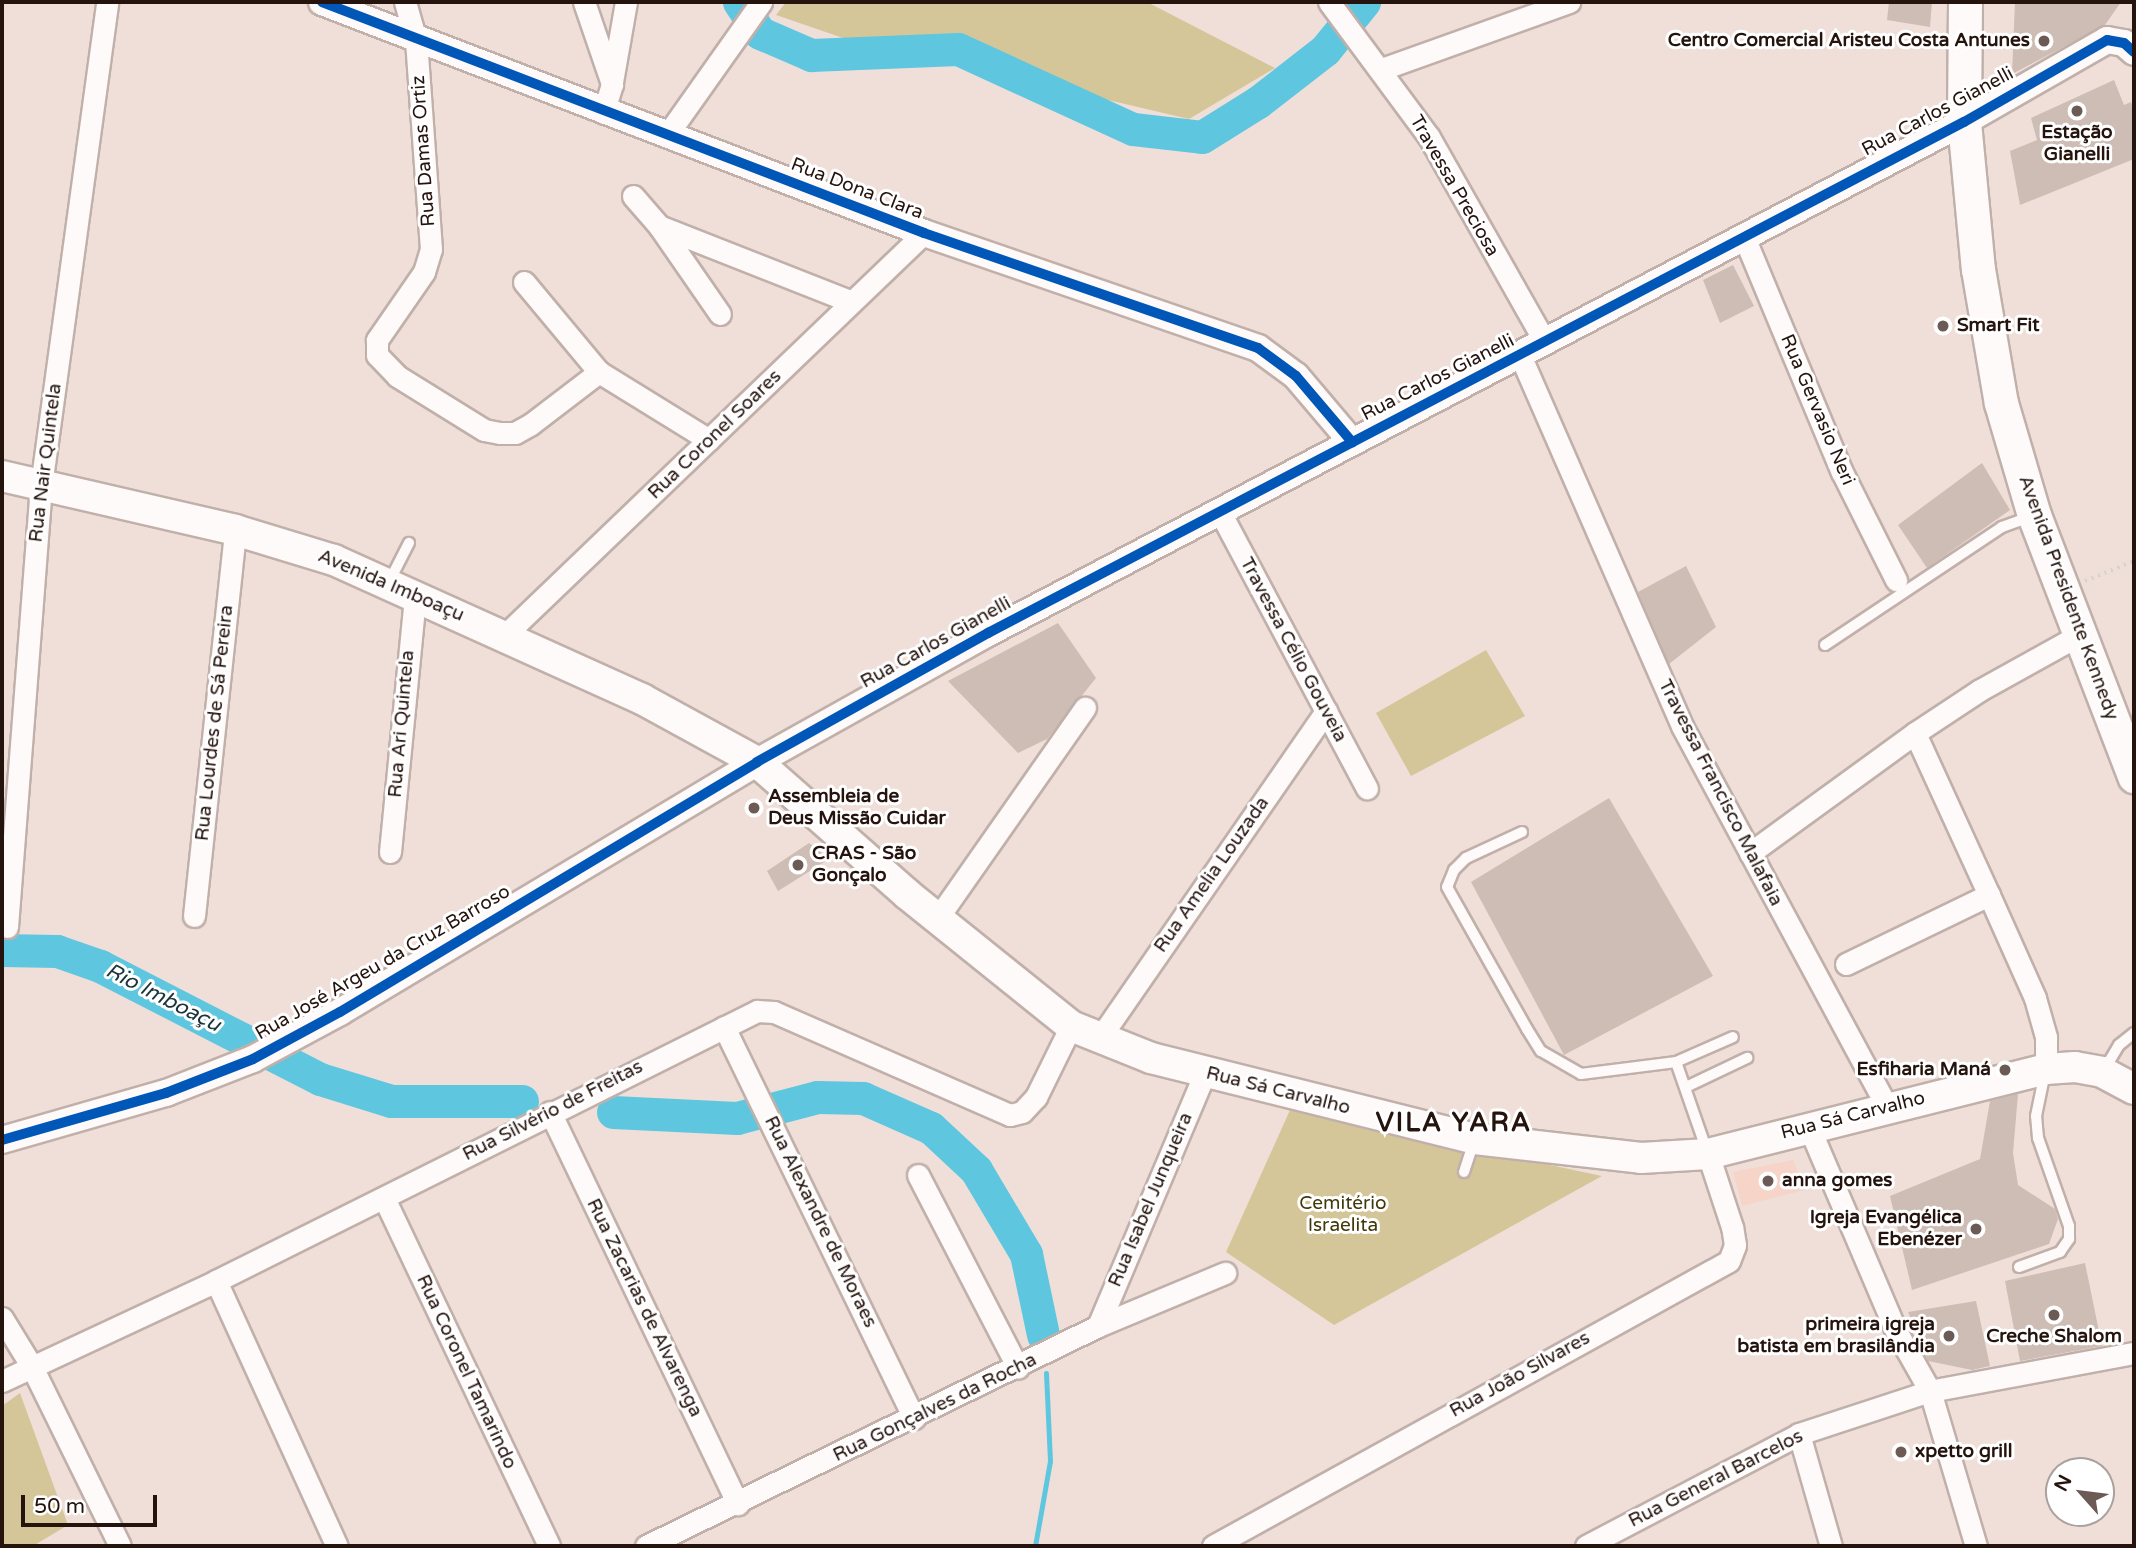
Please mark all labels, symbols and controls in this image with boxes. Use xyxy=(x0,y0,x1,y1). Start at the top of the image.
place label: Centro Comercial Aristeu Costa Antunes xyxy=(1668,30,2030,52)
marker: Centro Comercial Aristeu Costa Antunes xyxy=(2036,33,2052,49)
street label: Rua Carlos Gianelli xyxy=(1858,62,2018,162)
street label: Rua Damas Ortiz xyxy=(407,75,441,227)
marker: Estação Gianelli xyxy=(2069,103,2085,119)
street label: Travessa Preciosa xyxy=(1404,111,1504,261)
place label: Estação Gianelli xyxy=(2041,122,2113,166)
street label: Rua Dona Clara xyxy=(788,153,926,225)
place label: Smart Fit xyxy=(1957,315,2039,337)
marker: Smart Fit xyxy=(1935,318,1951,334)
street label: Rua Carlos Gianelli xyxy=(1358,330,1518,426)
street label: Rua Gervasio Neri xyxy=(1775,331,1859,489)
street label: Rua Coronel Soares xyxy=(644,365,786,505)
street label: Rua Nair Quintela xyxy=(25,382,67,544)
street label: Avenida Presidente Kennedy xyxy=(2013,473,2123,723)
street label: Avenida Imboaçu xyxy=(314,545,468,627)
street label: Travessa Célio Gouveia xyxy=(1235,554,1351,746)
street label: Rua Carlos Gianelli xyxy=(857,592,1015,694)
street label: Rua Lourdes de Sá Pereira xyxy=(191,604,239,842)
street label: Rua Ari Quintela xyxy=(384,649,420,799)
street label: Travessa Francisco Malafaia xyxy=(1653,676,1787,910)
place label: Assembleia de Deus Missão Cuidar xyxy=(768,786,946,830)
street label: Rua Amelia Louzada xyxy=(1150,793,1274,957)
marker: Assembleia de Deus Missão Cuidar xyxy=(746,800,762,816)
place label: CRAS - São Gonçalo xyxy=(812,843,916,887)
marker: CRAS - São Gonçalo xyxy=(790,857,806,873)
street label: Rua José Argeu da Cruz Barroso xyxy=(252,880,514,1046)
water label: Rio Imboaçu xyxy=(101,958,225,1038)
street label: Rua Silvério de Freitas xyxy=(459,1056,647,1166)
place label: Esfiharia Maná xyxy=(1857,1059,1991,1081)
street label: Rua Sá Carvalho xyxy=(1204,1062,1352,1120)
marker: Esfiharia Maná xyxy=(1997,1062,2013,1078)
street label: Rua Sá Carvalho xyxy=(1779,1087,1927,1145)
district label: VILA YARA xyxy=(1377,1107,1531,1139)
street label: Rua Isabel Junqueira xyxy=(1104,1109,1198,1291)
street label: Rua Alexandre de Moraes xyxy=(759,1113,881,1331)
place label: anna gomes xyxy=(1782,1170,1892,1192)
marker: anna gomes xyxy=(1760,1173,1776,1189)
park label: Cemitério Israelita xyxy=(1299,1193,1387,1237)
street label: Rua Zacarias de Alvarenga xyxy=(581,1195,707,1421)
place label: Igreja Evangélica Ebenézer xyxy=(1810,1207,1962,1251)
marker: Igreja Evangélica Ebenézer xyxy=(1968,1221,1984,1237)
street label: Rua Coronel Tamarindo xyxy=(411,1271,521,1473)
marker: Creche Shalom xyxy=(2046,1307,2062,1323)
place label: primeira igreja batista em brasilândia xyxy=(1737,1314,1935,1358)
place label: Creche Shalom xyxy=(1986,1326,2122,1348)
street label: Rua João Silvares xyxy=(1446,1327,1594,1423)
marker: primeira igreja batista em brasilândia xyxy=(1941,1328,1957,1344)
street label: Rua Gonçalves da Rocha xyxy=(830,1349,1040,1467)
street label: Rua General Barcelos xyxy=(1625,1425,1807,1533)
place label: xpetto grill xyxy=(1915,1441,2012,1463)
marker: xpetto grill xyxy=(1893,1444,1909,1460)
north arrow xyxy=(2045,1457,2115,1527)
text: N xyxy=(2050,1471,2077,1495)
scale bar xyxy=(24,1482,161,1526)
text: 50 m xyxy=(34,1494,85,1519)

